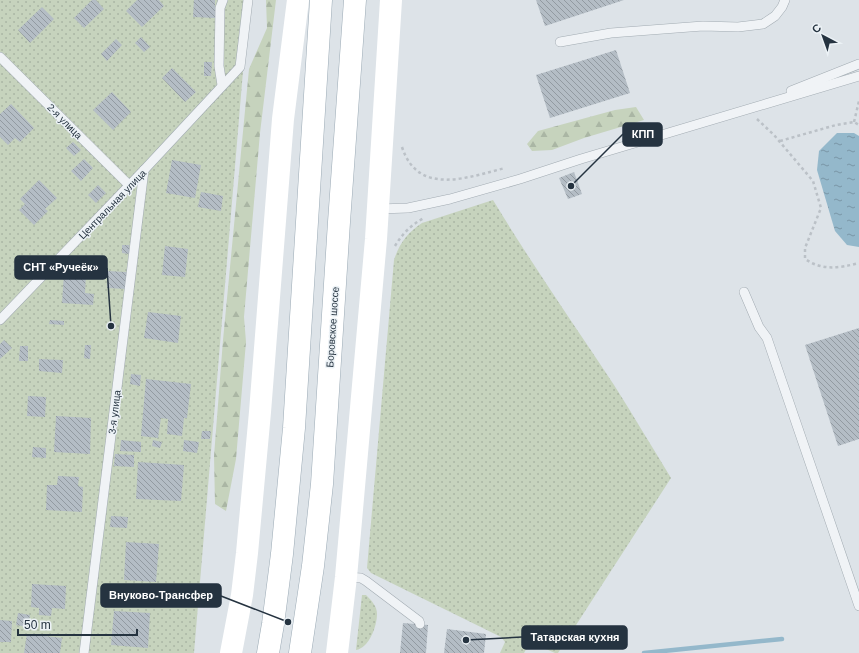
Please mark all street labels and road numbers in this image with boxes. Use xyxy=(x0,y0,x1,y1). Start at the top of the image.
street label: 2-я улица xyxy=(45,102,85,141)
street label: Центральная улица xyxy=(76,167,149,241)
street label: Боровское шоссе xyxy=(324,286,341,368)
street label: 3-я улица xyxy=(106,389,123,435)

